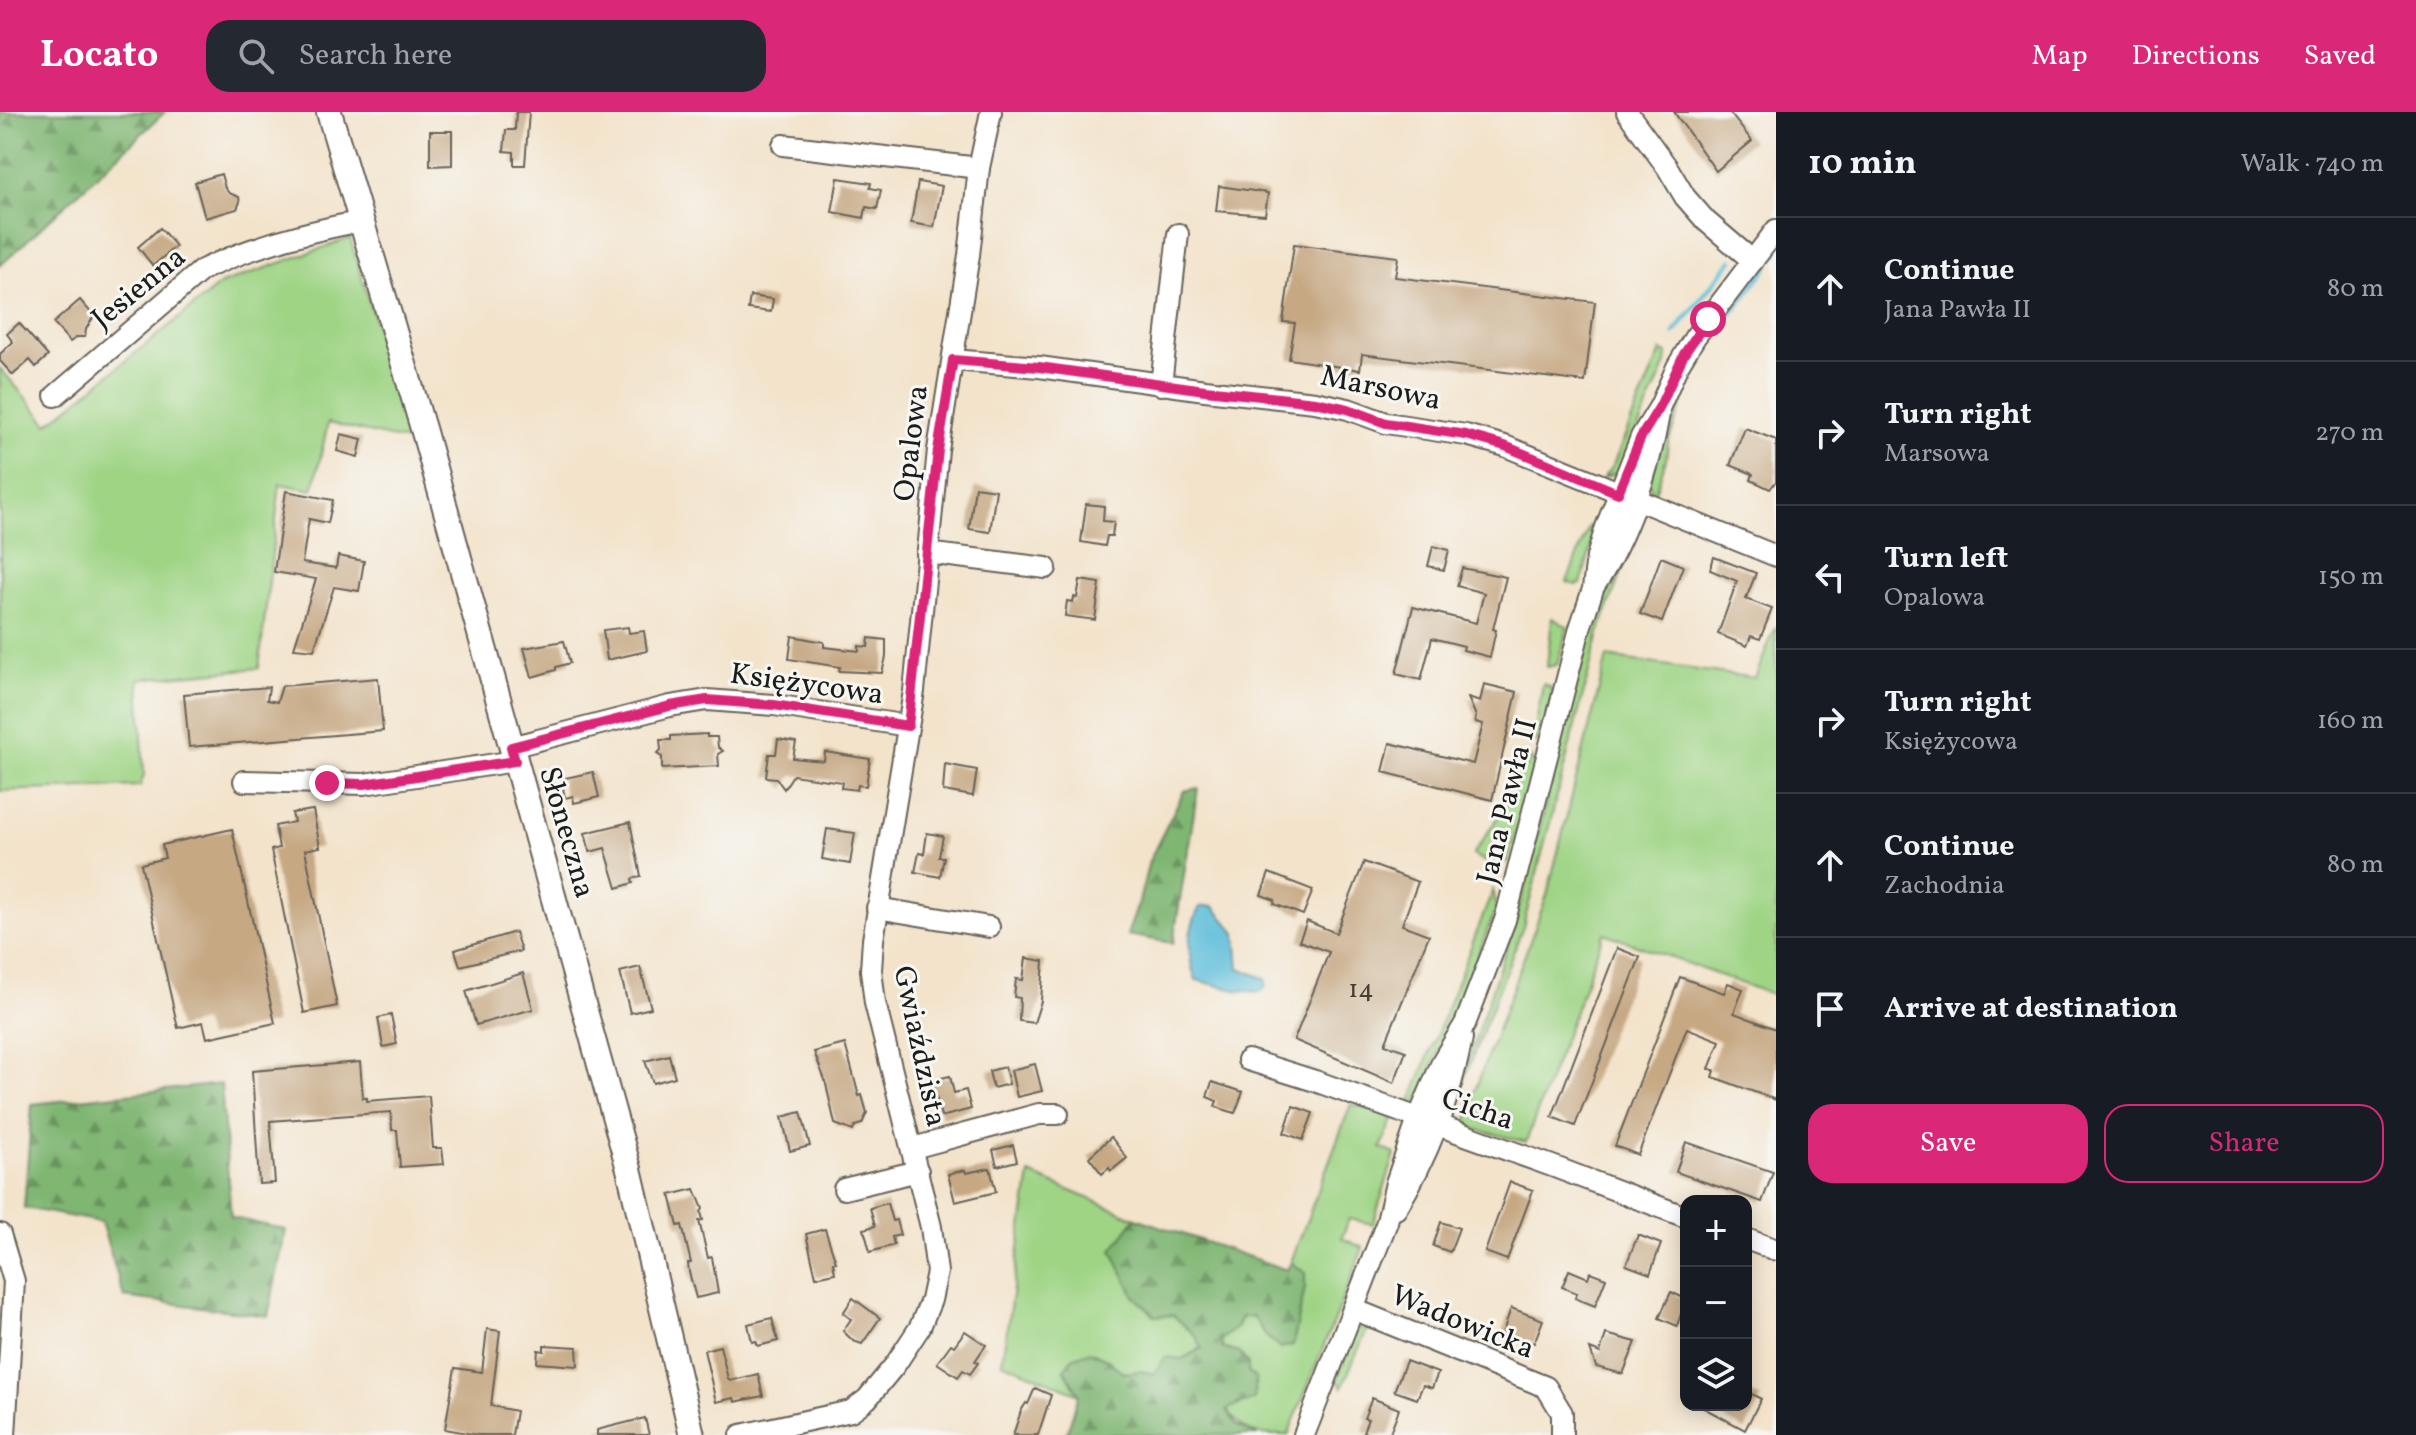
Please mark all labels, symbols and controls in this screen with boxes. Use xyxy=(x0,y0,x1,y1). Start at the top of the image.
search box xyxy=(206,20,766,92)
text: Locato xyxy=(40,30,158,83)
icon: search xyxy=(234,34,278,78)
text: Search here xyxy=(298,35,452,77)
text: Map xyxy=(2032,37,2088,76)
text: Directions xyxy=(2132,37,2260,76)
text: Saved xyxy=(2304,37,2376,76)
text: 10 min xyxy=(1808,141,1917,188)
text: Walk · 740 m xyxy=(2241,146,2384,182)
street label: Jesienna xyxy=(83,237,196,340)
text: Continue xyxy=(1884,250,2015,292)
icon: ahead xyxy=(1808,267,1852,311)
text: 80 m xyxy=(2327,271,2384,307)
text: Jana Pawła II xyxy=(1884,292,2031,328)
route start xyxy=(1690,301,1726,337)
street label: Marsowa xyxy=(1316,356,1445,422)
street label: Opalowa xyxy=(884,383,940,504)
text: Turn right xyxy=(1884,394,2032,436)
icon: right xyxy=(1808,411,1852,455)
text: 270 m xyxy=(2315,415,2384,451)
text: Marsowa xyxy=(1884,436,1990,472)
text: Turn left xyxy=(1884,538,2008,580)
icon: left xyxy=(1808,555,1852,599)
text: 150 m xyxy=(2318,559,2384,595)
text: Opalowa xyxy=(1884,580,1985,616)
street label: Księżycowa xyxy=(727,653,886,717)
text: Turn right xyxy=(1884,682,2032,724)
icon: right xyxy=(1808,699,1852,743)
text: 160 m xyxy=(2317,703,2384,739)
street label: Jana Pawła II xyxy=(1467,714,1549,889)
text: Księżycowa xyxy=(1884,724,2018,760)
street label: Słoneczna xyxy=(527,762,605,903)
route end xyxy=(309,765,345,801)
text: Continue xyxy=(1884,826,2015,868)
icon: ahead xyxy=(1808,843,1852,887)
text: 80 m xyxy=(2327,847,2384,883)
text: Zachodnia xyxy=(1884,868,2005,904)
street label: Gwiaździsta xyxy=(882,962,957,1131)
house number: 14 xyxy=(1348,972,1374,1008)
icon: arrive xyxy=(1808,987,1852,1031)
text: Arrive at destination xyxy=(1884,988,2178,1030)
street label: Cicha xyxy=(1435,1078,1519,1142)
button: Save xyxy=(1808,1104,2088,1183)
button: Share xyxy=(2104,1104,2384,1183)
map controls xyxy=(1680,1195,1752,1411)
button: + xyxy=(1680,1195,1752,1267)
button: − xyxy=(1680,1267,1752,1339)
street label: Wadowicka xyxy=(1384,1275,1540,1371)
button: layers xyxy=(1680,1339,1752,1411)

